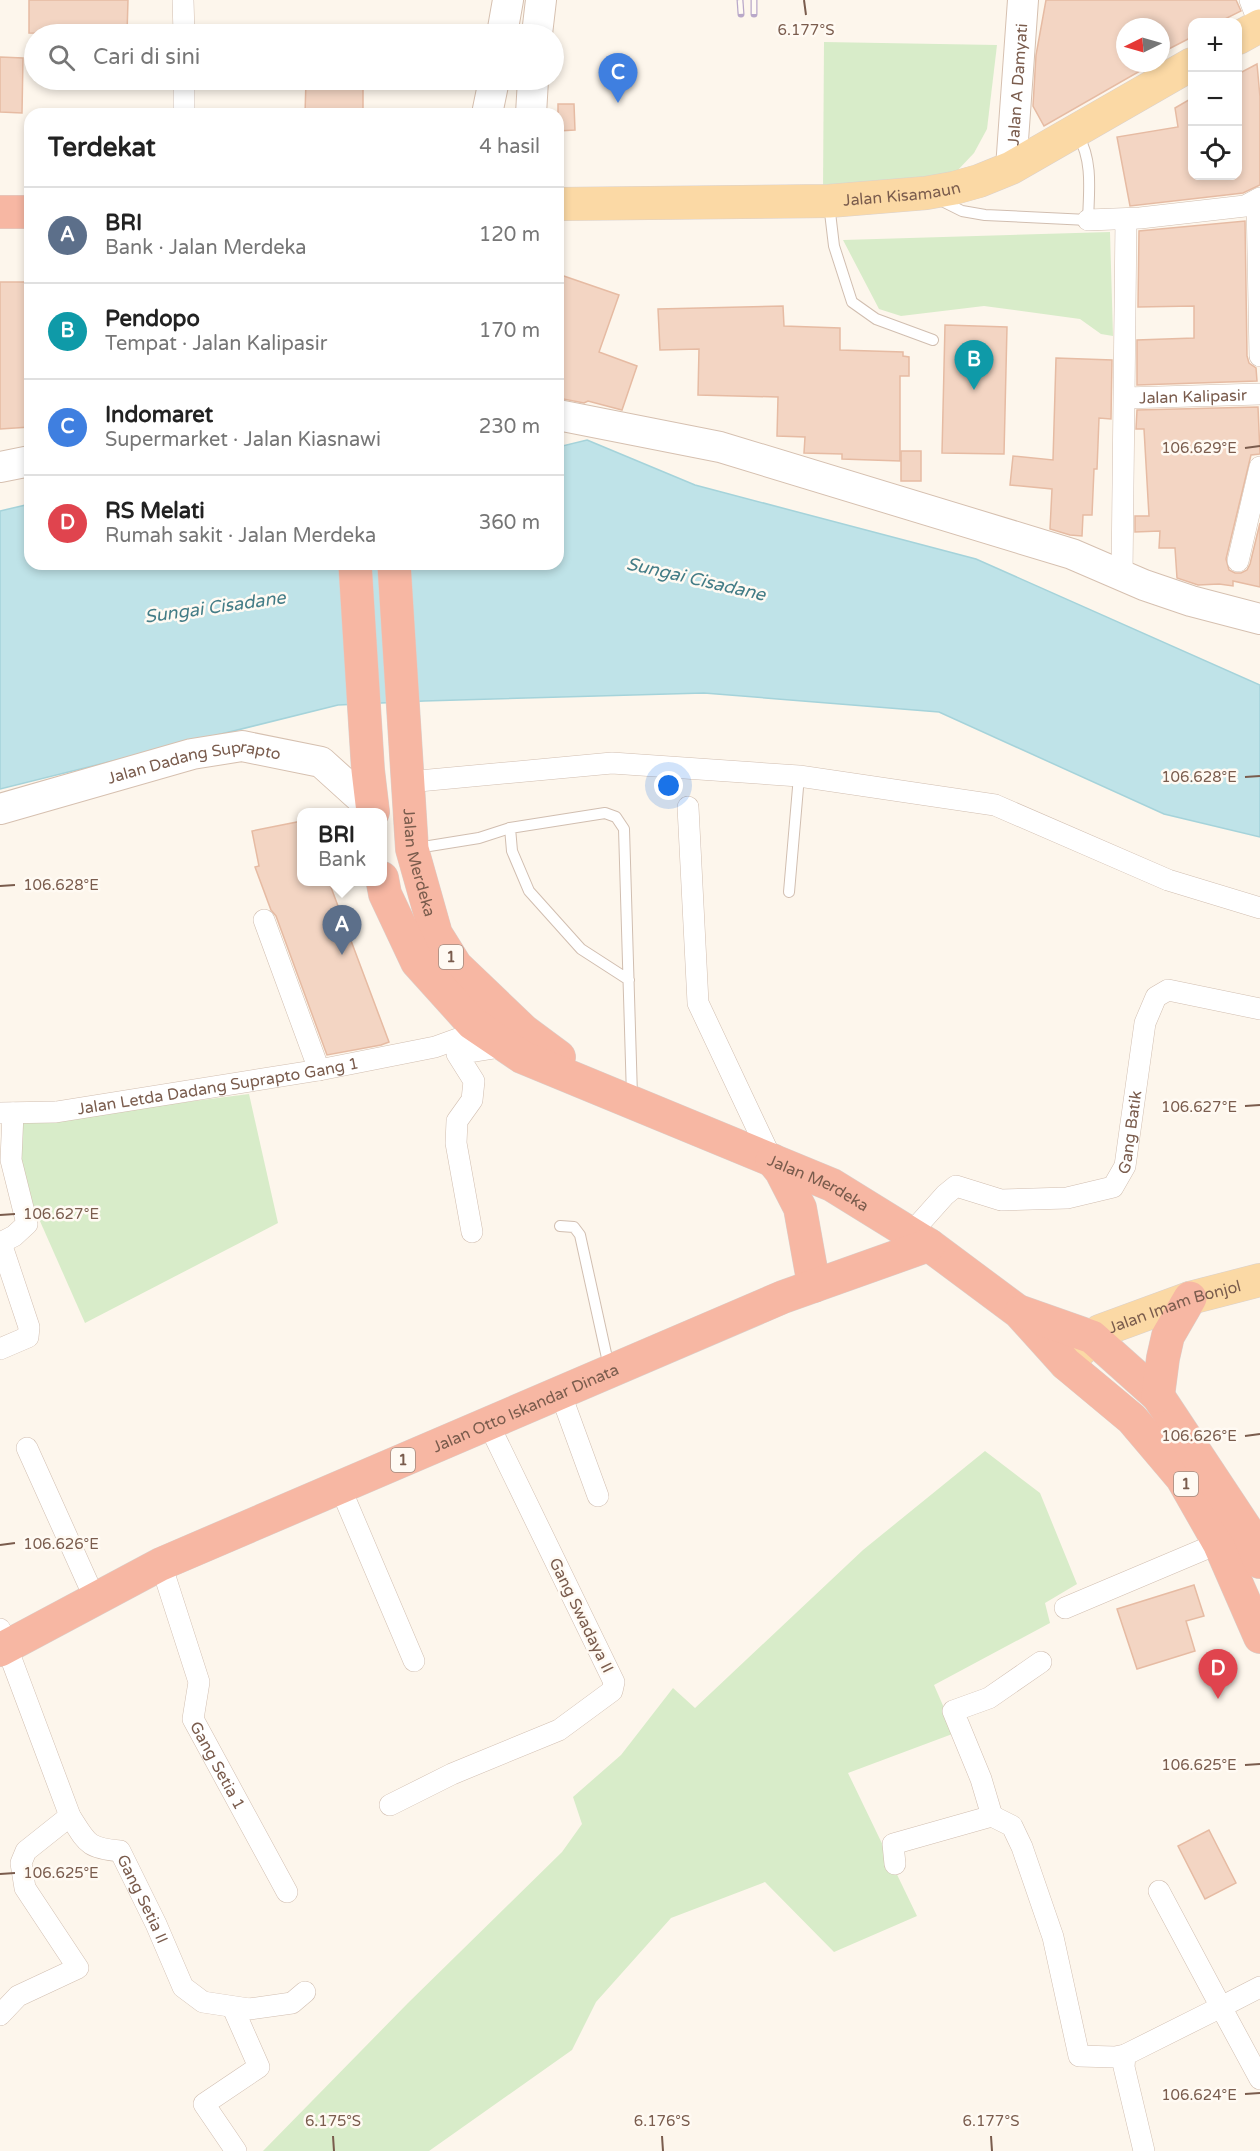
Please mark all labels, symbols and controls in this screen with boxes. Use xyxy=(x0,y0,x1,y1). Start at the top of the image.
north arrow xyxy=(1116,18,1170,72)
map controls xyxy=(1188,18,1242,180)
button: + xyxy=(1188,18,1242,72)
text: 6.177°S xyxy=(778,21,834,39)
street label: Jalan A Damyati xyxy=(1004,23,1032,146)
search box xyxy=(24,24,564,90)
icon: search xyxy=(45,41,78,74)
text: Cari di sini xyxy=(93,44,200,70)
pin: C xyxy=(598,54,638,103)
button: − xyxy=(1188,72,1242,126)
button: locate xyxy=(1188,126,1242,180)
text: Terdekat xyxy=(48,132,156,163)
text: 4 hasil xyxy=(479,135,540,159)
street label: Jalan Kisamaun xyxy=(842,178,963,211)
text: BRI xyxy=(105,210,142,236)
text: A xyxy=(60,223,75,247)
text: 120 m xyxy=(479,223,540,247)
text: Bank · Jalan Merdeka xyxy=(105,236,307,260)
text: Pendopo xyxy=(105,306,200,332)
text: B xyxy=(61,319,74,343)
text: 170 m xyxy=(479,319,540,343)
text: Tempat · Jalan Kalipasir xyxy=(105,332,327,356)
pin: B xyxy=(954,340,994,390)
street label: Jalan Kalipasir xyxy=(1139,385,1248,409)
text: Indomaret xyxy=(105,402,213,428)
text: C xyxy=(61,415,74,439)
text: 230 m xyxy=(479,415,540,439)
text: Supermarket · Jalan Kiasnawi xyxy=(105,428,381,452)
text: 106.629°E xyxy=(1161,439,1237,457)
text: RS Melati xyxy=(105,498,205,524)
text: D xyxy=(60,511,75,535)
text: 360 m xyxy=(479,511,540,535)
text: Rumah sakit · Jalan Merdeka xyxy=(105,524,376,548)
water label: Sungai Cisadane xyxy=(624,552,768,606)
water label: Sungai Cisadane xyxy=(143,586,288,628)
street label: Jalan Dadang Suprapto xyxy=(105,737,283,789)
text: 106.628°E xyxy=(1161,768,1237,786)
your location xyxy=(654,771,683,800)
popup xyxy=(297,808,387,886)
street label: Jalan Merdeka xyxy=(398,808,440,919)
text: BRI xyxy=(318,822,355,848)
text: Bank xyxy=(318,848,366,872)
text: 106.628°E xyxy=(23,876,99,894)
pin: A xyxy=(322,906,362,955)
road number: 1 xyxy=(439,945,463,969)
street label: Jalan Letda Dadang Suprapto Gang 1 xyxy=(76,1053,360,1119)
street label: Gang Batik xyxy=(1113,1089,1146,1178)
text: 106.627°E xyxy=(1161,1098,1237,1116)
street label: Jalan Merdeka xyxy=(764,1151,872,1216)
text: 106.627°E xyxy=(23,1205,99,1223)
street label: Jalan Imam Bonjol xyxy=(1106,1276,1243,1338)
street label: Jalan Otto Iskandar Dinata xyxy=(430,1360,622,1457)
text: 106.626°E xyxy=(1161,1427,1237,1445)
road number: 1 xyxy=(391,1448,415,1472)
road number: 1 xyxy=(1174,1472,1198,1496)
text: 106.626°E xyxy=(23,1535,99,1553)
street label: Gang Swadaya II xyxy=(545,1555,618,1676)
pin: D xyxy=(1198,1650,1238,1699)
street label: Gang Setia 1 xyxy=(185,1718,249,1813)
text: 106.625°E xyxy=(1161,1756,1237,1774)
street label: Gang Setia II xyxy=(112,1851,172,1947)
text: 106.625°E xyxy=(23,1864,99,1882)
text: 106.624°E xyxy=(1161,2086,1237,2104)
text: 6.175°S xyxy=(305,2112,361,2130)
text: 6.176°S xyxy=(634,2112,690,2130)
text: 6.177°S xyxy=(963,2112,1019,2130)

